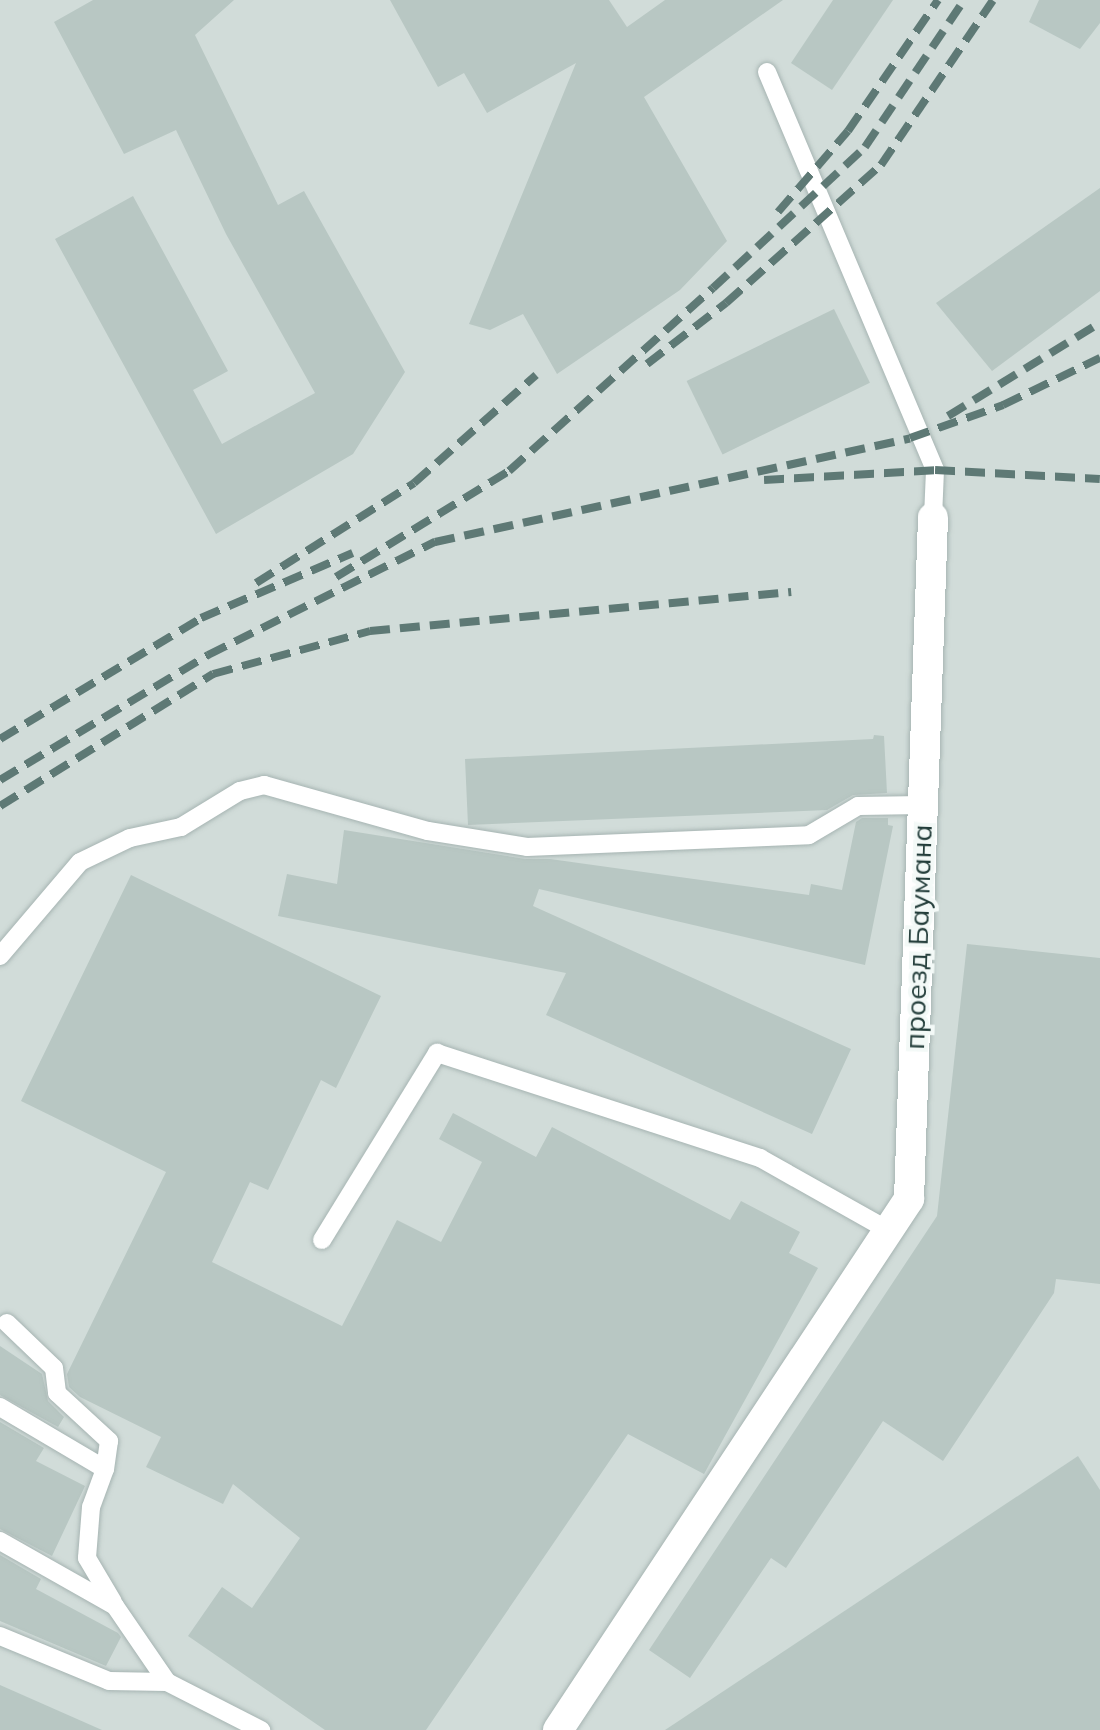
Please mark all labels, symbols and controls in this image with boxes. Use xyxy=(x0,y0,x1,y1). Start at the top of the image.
street label: проезд Баумана xyxy=(897,824,939,1050)

